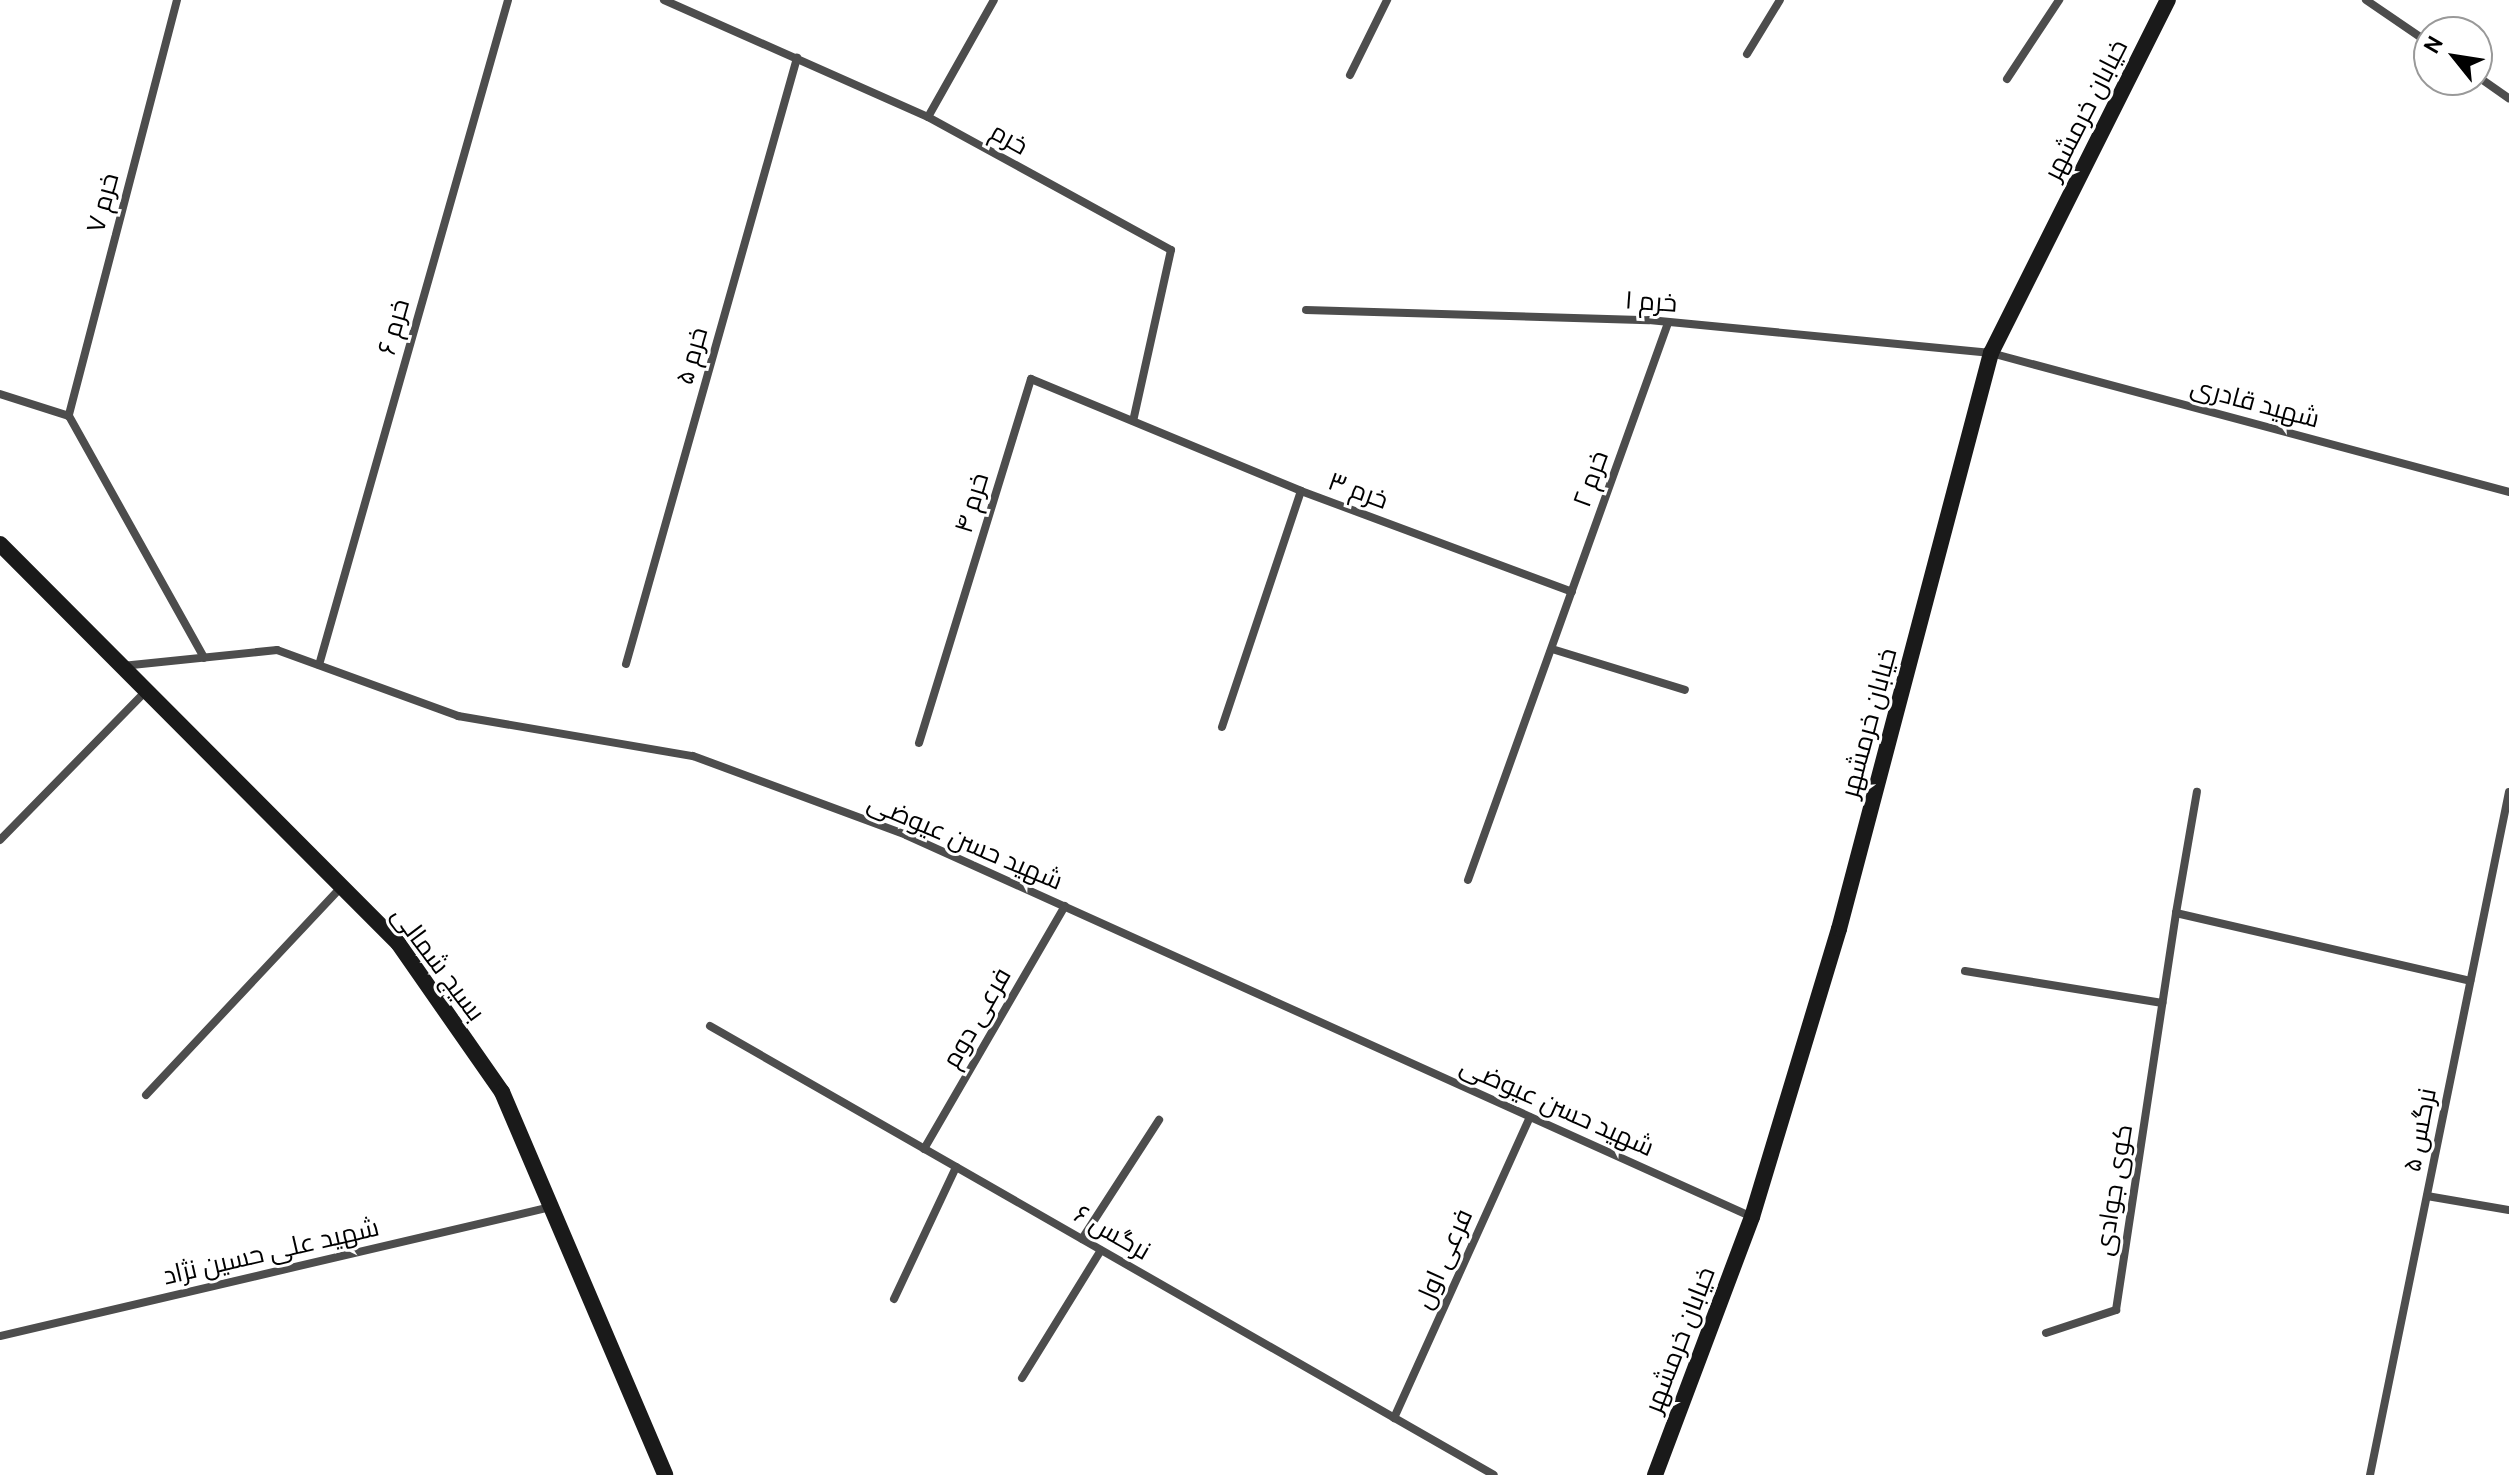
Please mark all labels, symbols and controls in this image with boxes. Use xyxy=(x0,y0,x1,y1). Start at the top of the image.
north arrow xyxy=(2413,16,2493,96)
text: N xyxy=(2418,31,2449,58)
street label: خیابان خرمشهر xyxy=(2037,34,2135,186)
street label: خرم xyxy=(985,116,1033,162)
street label: خرم ۷ xyxy=(80,170,126,236)
street label: خرم ۱ xyxy=(1624,285,1678,319)
street label: خرم ۶ xyxy=(371,295,417,359)
street label: خرم ۵ xyxy=(669,324,715,388)
street label: شهید قادری xyxy=(2187,371,2323,435)
street label: خرم ۲ xyxy=(1566,446,1616,512)
street label: خرم ۳ xyxy=(1324,466,1392,516)
street label: خرم ۴ xyxy=(948,469,996,537)
street label: خیابان خرمشهر xyxy=(1834,645,1904,801)
street label: شهید حسن عیوضی xyxy=(863,787,1067,897)
street label: بسیج شمالی xyxy=(385,900,491,1028)
street label: فرعی دوم xyxy=(936,962,1018,1074)
street label: شهید حسن عیوضی xyxy=(1455,1050,1659,1164)
street label: نرگس ۵ xyxy=(2397,1085,2443,1175)
street label: کوی جوادی xyxy=(2088,1122,2140,1258)
street label: نرگس ۶ xyxy=(1068,1199,1156,1267)
street label: فرعی اول xyxy=(1408,1204,1480,1314)
street label: شهید علی حسین نژاد xyxy=(160,1212,382,1292)
street label: خیابان خرمشهر xyxy=(1638,1263,1722,1417)

